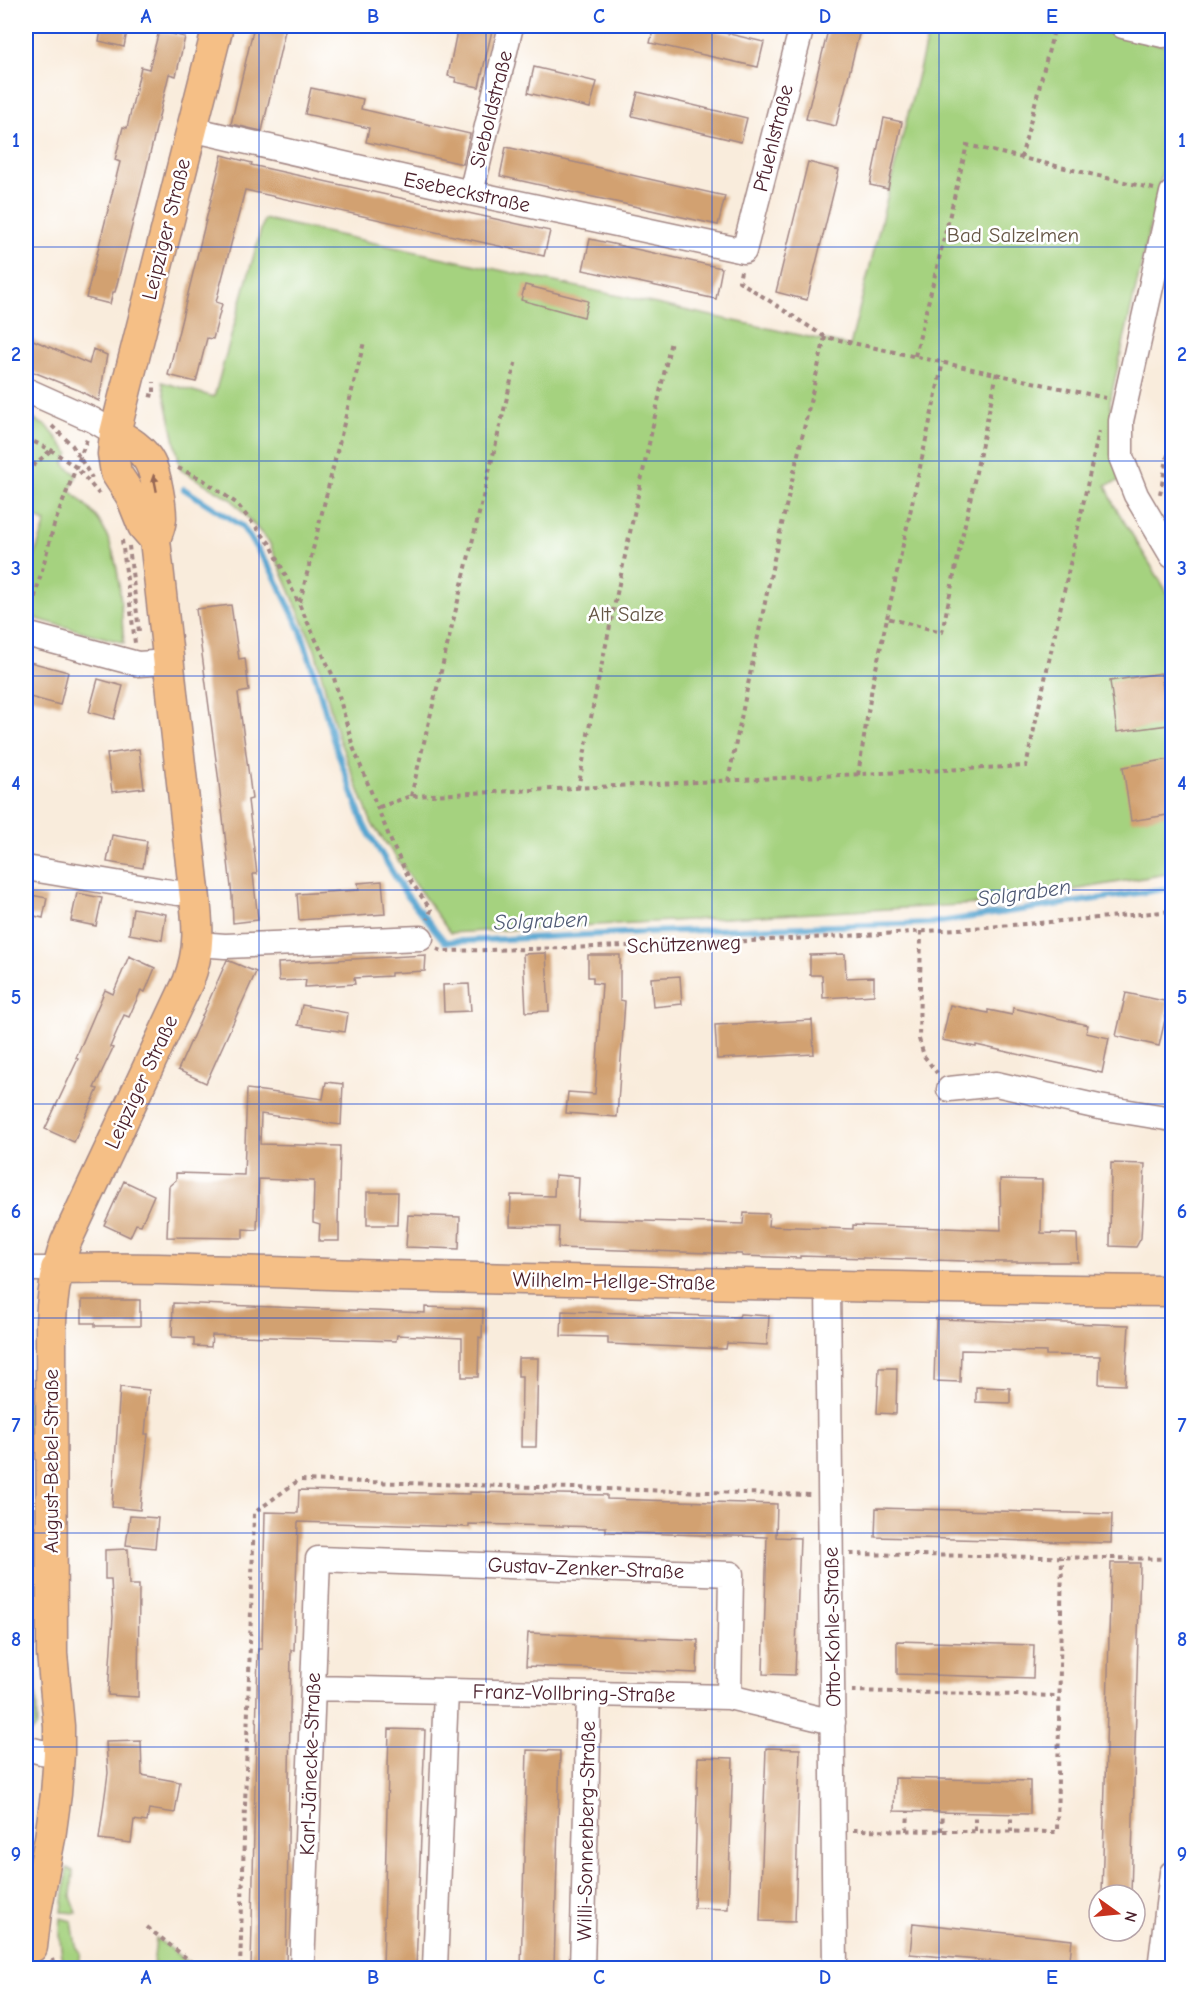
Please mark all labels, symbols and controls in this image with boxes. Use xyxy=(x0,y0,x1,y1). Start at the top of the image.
text: A xyxy=(140,5,152,28)
text: B xyxy=(367,5,379,28)
text: C xyxy=(593,5,605,28)
text: D xyxy=(819,5,831,28)
text: E xyxy=(1046,5,1058,28)
street label: Sieboldstraße xyxy=(465,48,517,170)
street label: Pfuehlstraße xyxy=(748,82,798,194)
text: 1 xyxy=(12,129,20,152)
text: 1 xyxy=(1178,129,1186,152)
street label: Leipziger Straße xyxy=(137,156,195,302)
street label: Esebeckstraße xyxy=(401,167,533,217)
park label: Bad Salzelmen xyxy=(947,223,1079,247)
text: 2 xyxy=(11,343,21,366)
text: 2 xyxy=(1177,343,1187,366)
one-way arrow xyxy=(150,473,159,492)
text: 3 xyxy=(11,557,21,580)
text: 3 xyxy=(1177,557,1187,580)
park label: Alt Salze xyxy=(588,602,664,626)
text: 4 xyxy=(11,772,21,795)
text: 4 xyxy=(1177,772,1187,795)
water label: Solgraben xyxy=(976,874,1073,912)
water label: Solgraben xyxy=(493,906,589,936)
street label: Schützenweg xyxy=(626,930,742,958)
text: 5 xyxy=(11,986,21,1009)
text: 5 xyxy=(1177,986,1187,1009)
street label: Leipziger Straße xyxy=(100,1011,182,1153)
text: 6 xyxy=(11,1200,21,1223)
text: 6 xyxy=(1177,1200,1187,1223)
street label: Wilhelm-Hellge-Straße xyxy=(512,1267,716,1295)
street label: August-Bebel-Straße xyxy=(39,1369,63,1553)
text: 7 xyxy=(12,1414,21,1437)
text: 7 xyxy=(1178,1414,1187,1437)
street label: Otto-Kohle-Straße xyxy=(819,1547,845,1707)
street label: Gustav-Zenker-Straße xyxy=(487,1553,685,1583)
text: 8 xyxy=(11,1628,21,1651)
text: 8 xyxy=(1177,1628,1187,1651)
street label: Karl-Jänecke-Straße xyxy=(295,1672,325,1856)
street label: Franz-Vollbring-Straße xyxy=(472,1679,676,1707)
street label: Willi-Sonnenberg-Straße xyxy=(572,1721,600,1941)
text: 9 xyxy=(11,1843,21,1866)
text: 9 xyxy=(1177,1843,1187,1866)
north arrow xyxy=(1087,1883,1147,1943)
text: N xyxy=(1120,1909,1141,1924)
text: A xyxy=(140,1966,152,1989)
text: B xyxy=(367,1966,379,1989)
text: C xyxy=(593,1966,605,1989)
text: D xyxy=(819,1966,831,1989)
text: E xyxy=(1046,1966,1058,1989)

